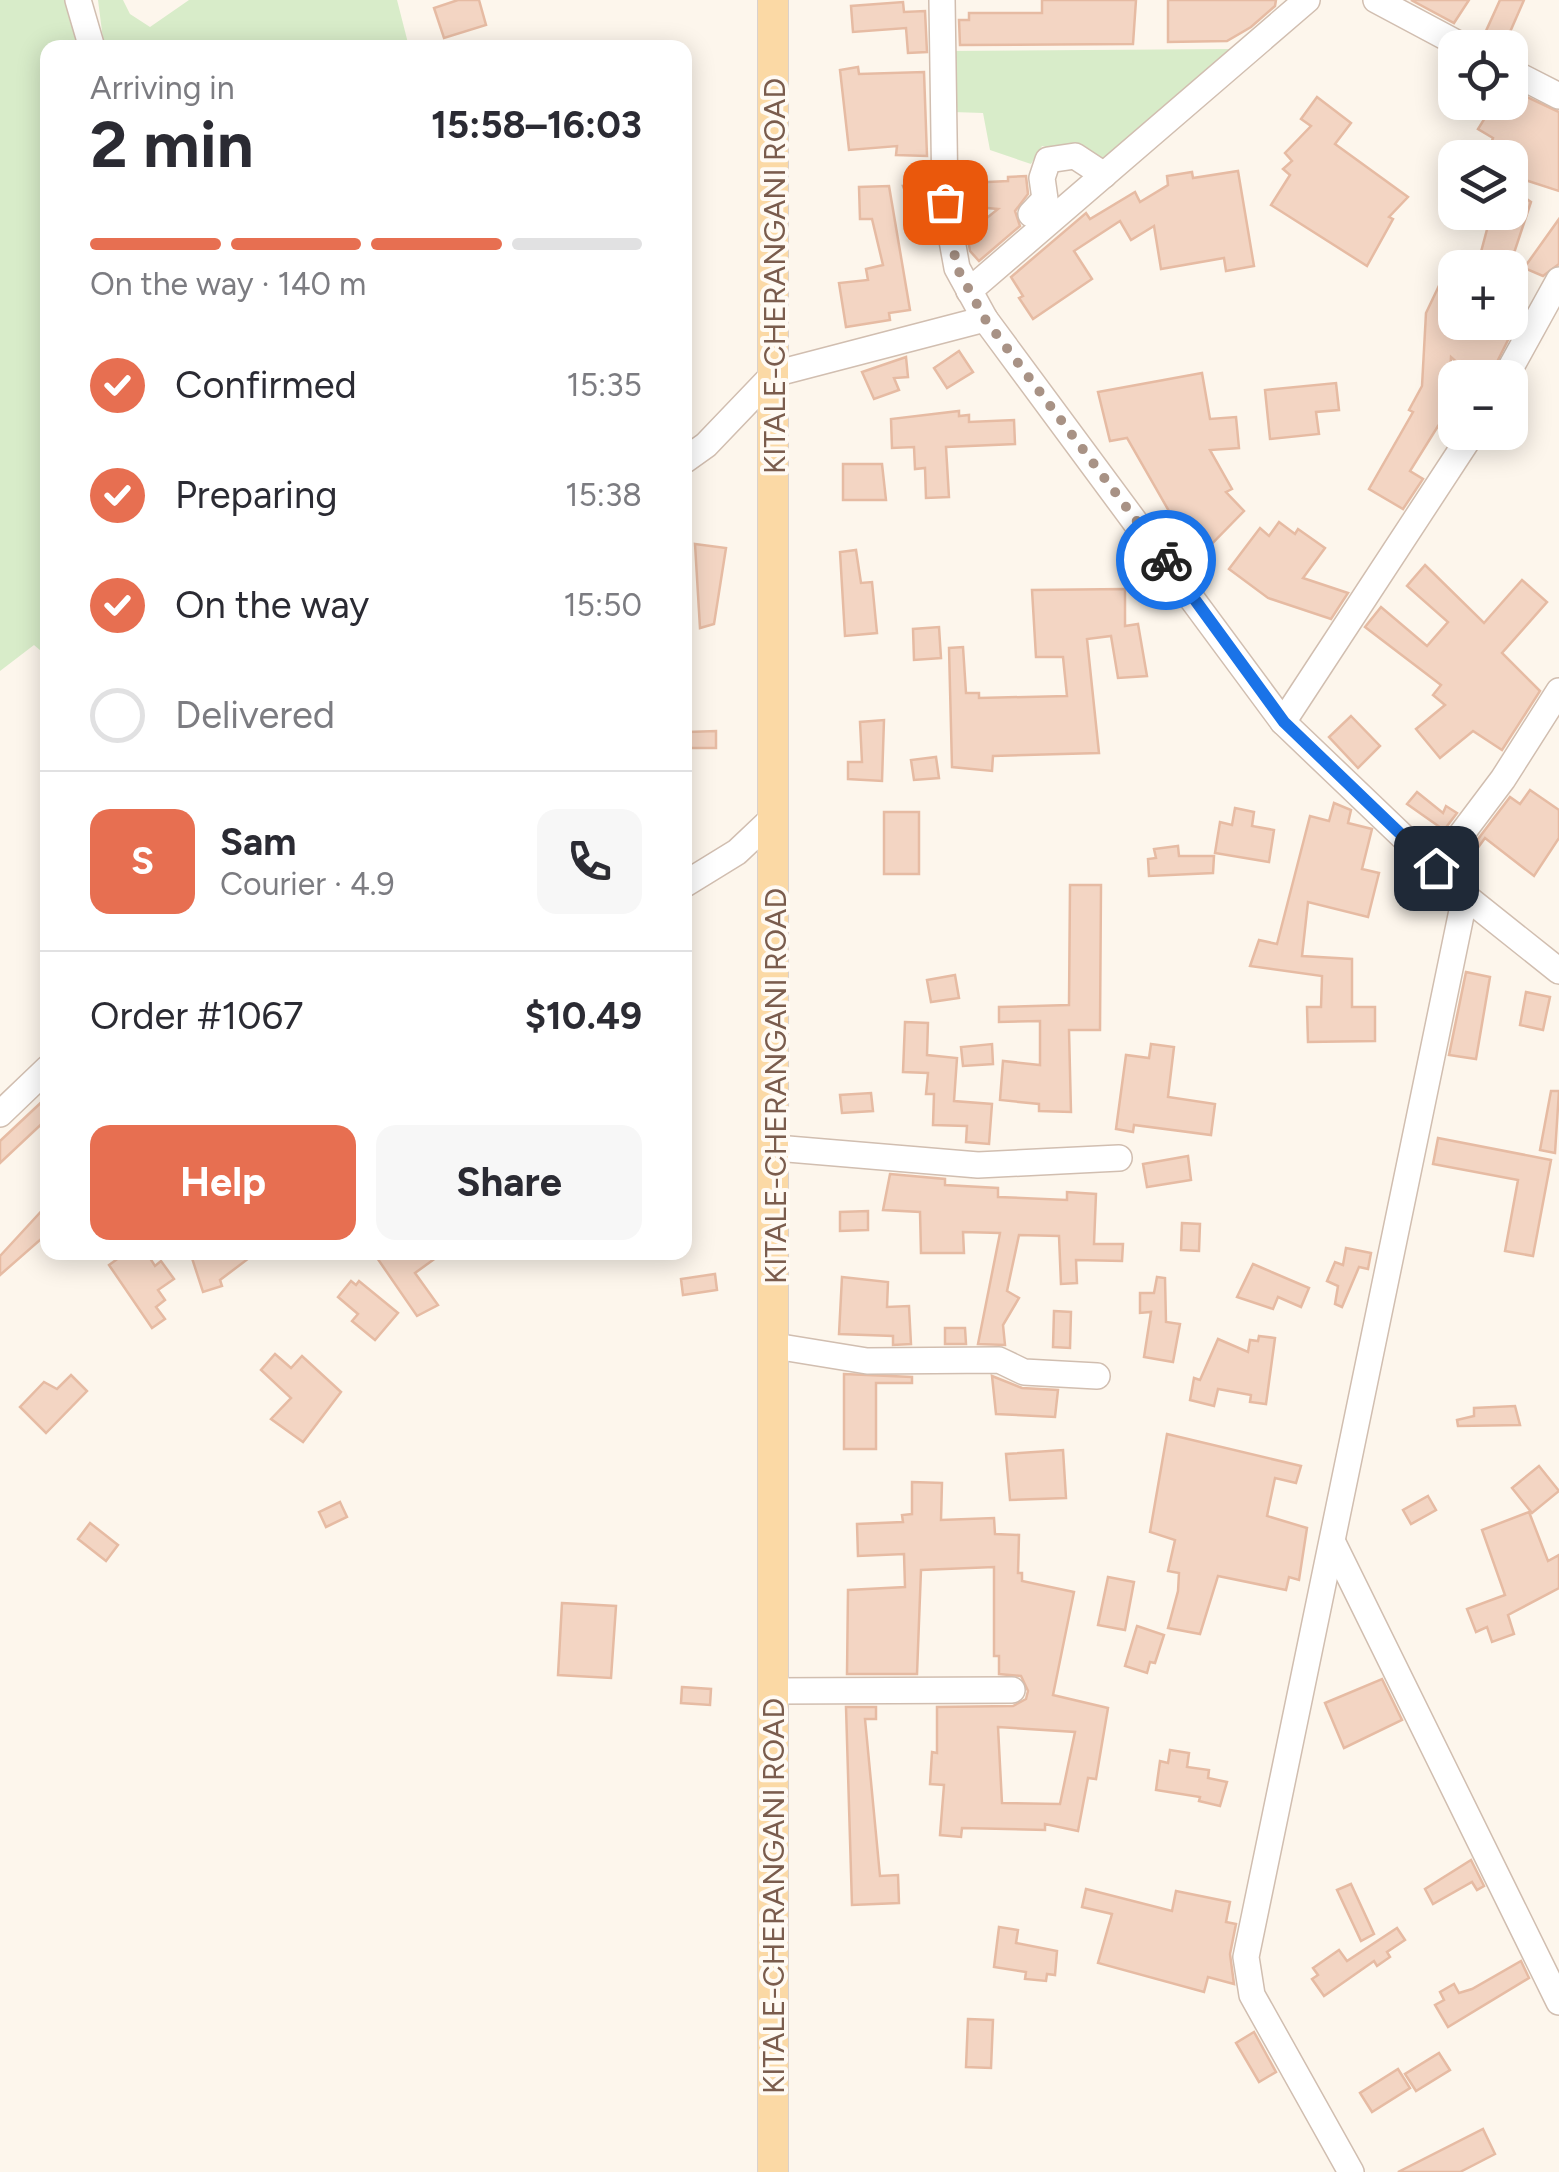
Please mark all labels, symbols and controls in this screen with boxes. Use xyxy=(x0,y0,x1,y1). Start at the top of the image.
map controls xyxy=(1438,30,1528,450)
button: locate xyxy=(1438,30,1528,120)
text: Arriving in xyxy=(90,69,235,107)
street label: KITALE-CHERANGANI ROAD xyxy=(756,78,793,474)
text: 15:58–16:03 xyxy=(431,102,642,148)
text: 2 min xyxy=(90,105,254,183)
button: layers xyxy=(1438,140,1528,230)
pin xyxy=(903,160,988,245)
icon: bag xyxy=(918,175,973,230)
button: + xyxy=(1438,250,1528,340)
text: On the way · 140 m xyxy=(90,265,366,303)
icon: check xyxy=(90,358,145,413)
button: − xyxy=(1438,360,1528,450)
text: Confirmed xyxy=(175,362,357,408)
text: 15:35 xyxy=(566,366,642,404)
icon: check xyxy=(90,468,145,523)
text: Preparing xyxy=(175,472,337,518)
text: 15:38 xyxy=(565,476,642,514)
courier xyxy=(1116,510,1216,610)
icon: bike xyxy=(1139,533,1194,588)
icon: check xyxy=(90,578,145,633)
text: On the way xyxy=(175,582,369,628)
text: 15:50 xyxy=(563,586,642,624)
text: Delivered xyxy=(175,692,335,738)
button: phone xyxy=(537,809,642,914)
text: Sam xyxy=(220,819,296,865)
pin xyxy=(1394,826,1479,911)
text: S xyxy=(131,838,154,884)
icon: home xyxy=(1409,841,1464,896)
text: Courier · 4.9 xyxy=(220,865,395,903)
street label: KITALE-CHERANGANI ROAD xyxy=(757,888,794,1284)
text: Order #1067 xyxy=(90,993,303,1039)
text: $10.49 xyxy=(525,993,642,1039)
button: Help xyxy=(90,1125,356,1240)
button: Share xyxy=(376,1125,642,1240)
street label: KITALE-CHERANGANI ROAD xyxy=(755,1698,792,2094)

